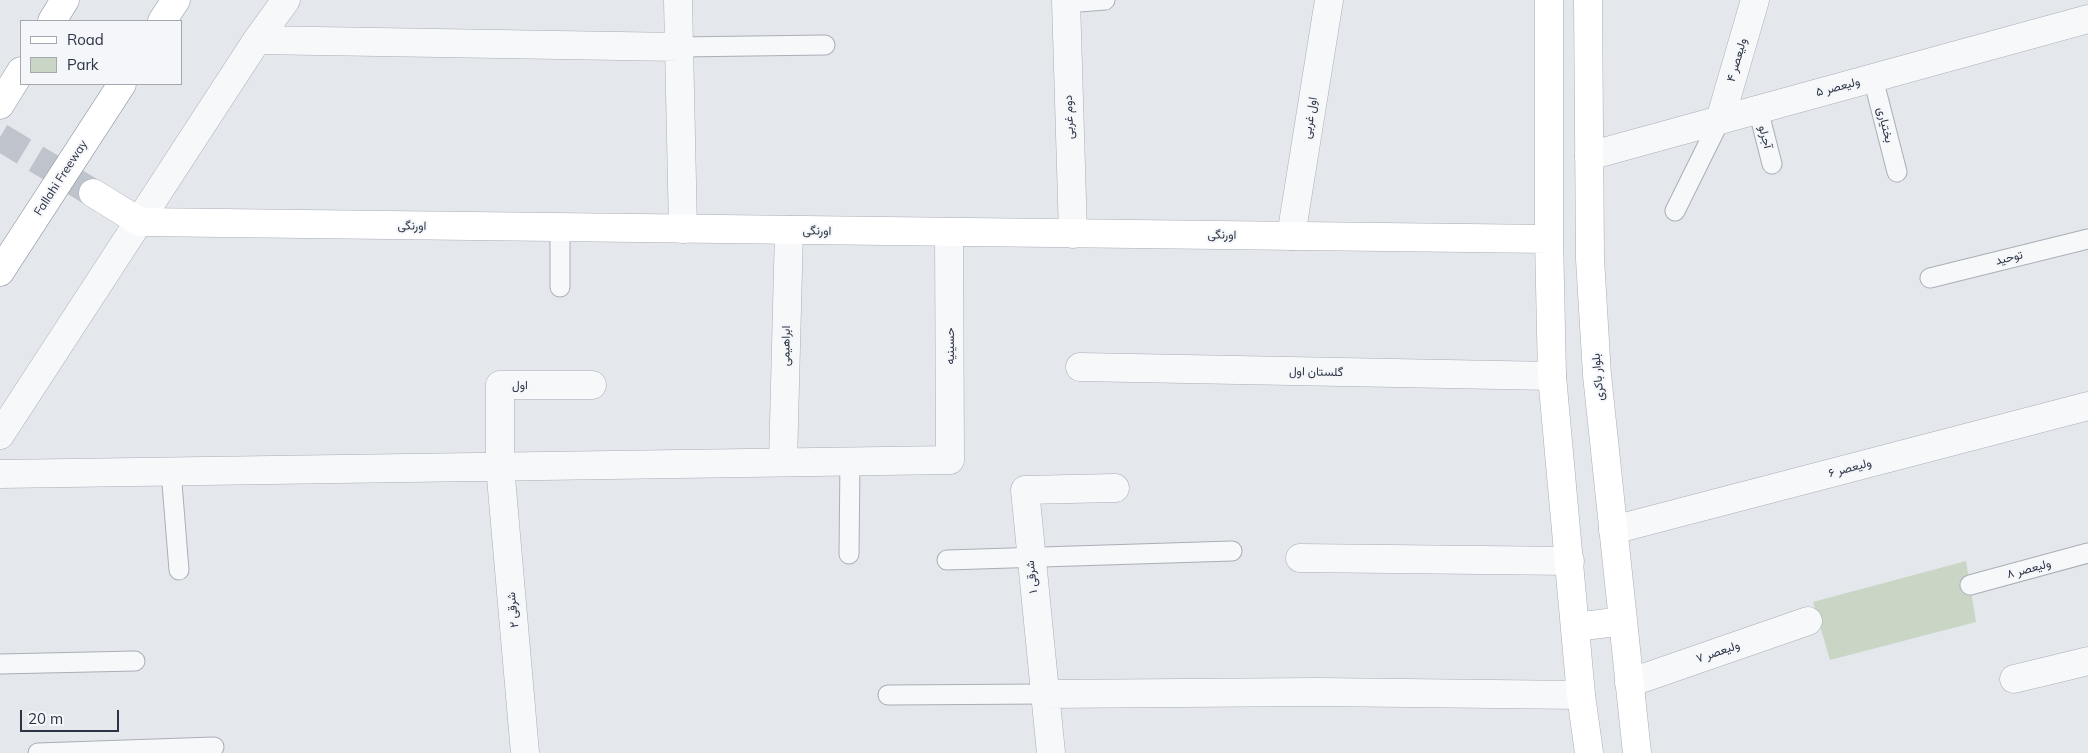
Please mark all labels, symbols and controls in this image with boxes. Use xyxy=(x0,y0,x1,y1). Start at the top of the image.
legend xyxy=(20,20,182,85)
text: Road xyxy=(67,30,104,49)
street label: ولیعصر ۴ xyxy=(1724,36,1750,84)
text: Park xyxy=(67,55,99,74)
street label: ولیعصر ۵ xyxy=(1814,74,1862,100)
street label: دوم غربی xyxy=(1061,95,1077,139)
street label: اول غربی xyxy=(1300,96,1320,140)
street label: بختیاری xyxy=(1874,106,1896,144)
street label: آجرلو xyxy=(1755,124,1775,150)
street label: Fallahi Freeway xyxy=(31,137,91,219)
street label: اورنگی xyxy=(398,219,426,233)
street label: اورنگی xyxy=(803,224,831,238)
street label: اورنگی xyxy=(1208,228,1236,242)
street label: توحید xyxy=(1994,248,2024,268)
street label: ابراهیمی xyxy=(778,326,794,366)
street label: حسینیه xyxy=(943,327,957,365)
street label: بلوار باکری xyxy=(1589,353,1607,401)
street label: گلستان اول xyxy=(1289,364,1343,380)
street label: اول xyxy=(512,378,528,392)
street label: ولیعصر ۶ xyxy=(1827,455,1873,481)
street label: ولیعصر ۸ xyxy=(2005,556,2053,582)
street label: ۱ شرقی xyxy=(1023,560,1041,594)
street label: ۲ شرقی xyxy=(504,591,522,629)
street label: ولیعصر ۷ xyxy=(1694,638,1742,666)
scale bar xyxy=(22,700,121,732)
text: 20 m xyxy=(28,709,63,728)

